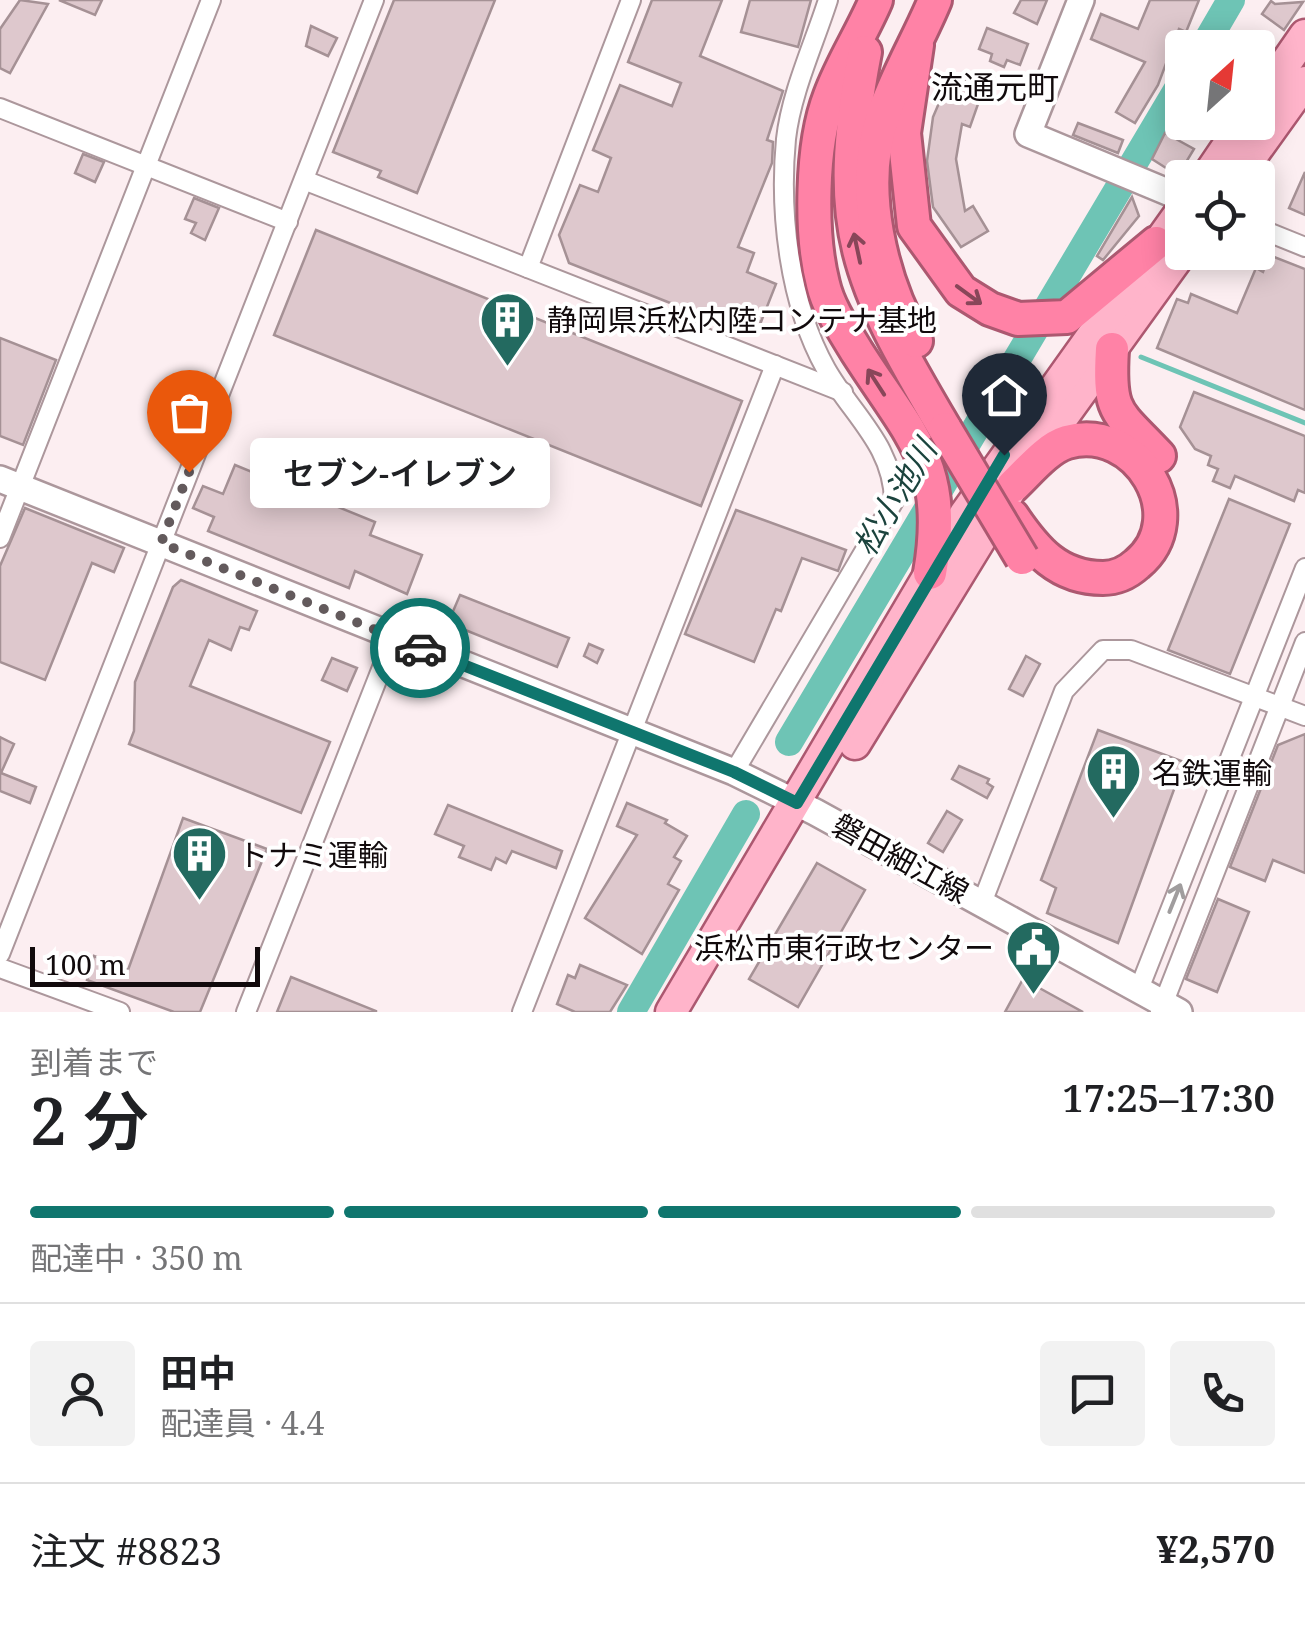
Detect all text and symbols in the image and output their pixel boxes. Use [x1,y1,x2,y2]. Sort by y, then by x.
north arrow [1165,30,1275,140]
map controls [1165,30,1275,270]
district label: 流通元町 [931,65,1059,108]
button: locate [1165,160,1275,270]
one-way arrow [846,233,865,265]
one-way arrow [955,284,982,305]
building icon: 静岡県浜松内陸コンテナ基地 [478,289,538,368]
place label: 静岡県浜松内陸コンテナ基地 [547,299,937,340]
pin [962,353,1047,456]
one-way arrow [866,368,887,396]
icon: home [977,368,1032,423]
pin [147,370,232,473]
icon: bag [162,385,217,440]
water label: 松小池川 [843,429,947,563]
callout: セブン-イレブン [249,437,549,507]
text: セブン-イレブン [283,451,517,494]
courier [370,598,470,698]
icon: car [393,621,448,676]
building icon: 名鉄運輸 [1083,742,1143,821]
place label: 名鉄運輸 [1152,752,1272,793]
street label: 磐田細江線 [825,804,977,912]
building icon: トナミ運輸 [169,824,229,903]
place label: トナミ運輸 [238,834,388,875]
one-way arrow [1167,883,1185,914]
public building icon: 浜松市東行政センター [1003,917,1063,996]
place label: 浜松市東行政センター [694,927,994,968]
scale bar [30,942,260,986]
text: 100 m [45,945,126,983]
text: 到着まで [30,1040,158,1083]
text: 17:25–17:30 [1062,1071,1275,1123]
text: 2 分 [30,1076,149,1164]
text: 配達中 · 350 m [30,1236,243,1279]
button: person [30,1341,135,1446]
button: chat [1040,1341,1145,1446]
button: phone [1170,1341,1275,1446]
text: 田中 [160,1346,236,1398]
text: 配達員 · 4.4 [160,1401,324,1444]
text: ¥2,570 [1156,1522,1275,1574]
text: 注文 #8823 [30,1524,222,1576]

